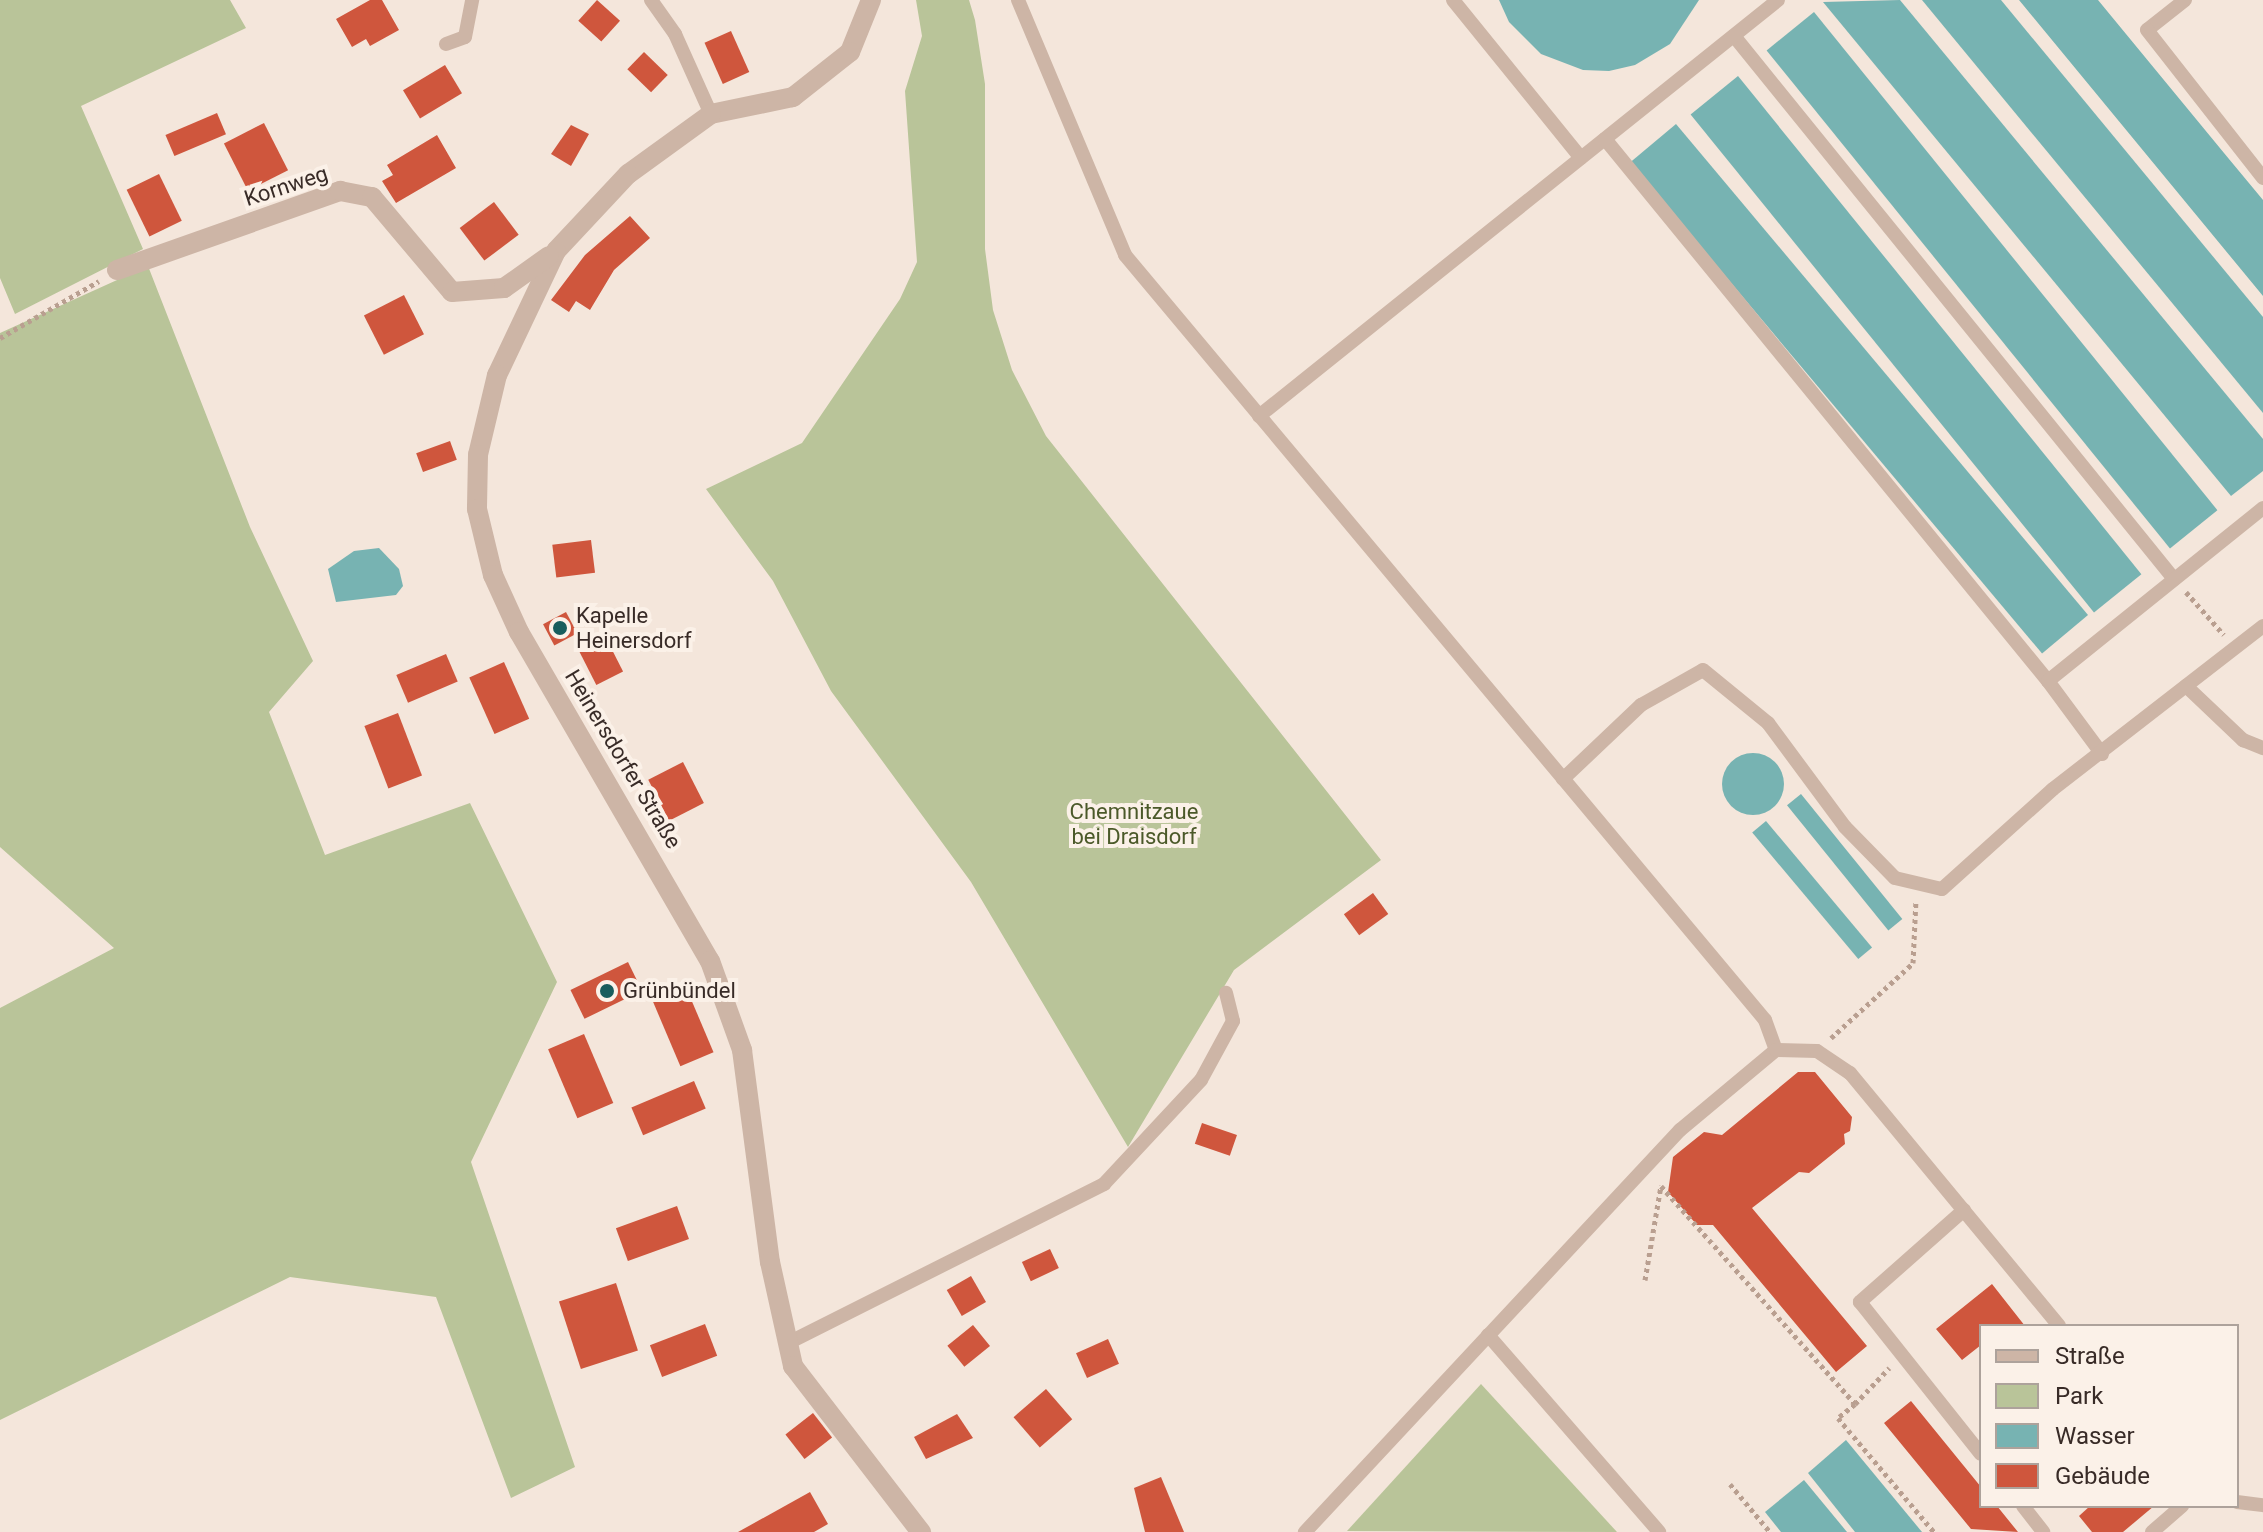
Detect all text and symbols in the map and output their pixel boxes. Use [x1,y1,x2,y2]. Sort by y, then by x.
street label: Kornweg [241,160,331,212]
place label: Kapelle Heinersdorf [576,602,692,654]
marker: Kapelle Heinersdorf [551,619,569,637]
street label: Heinersdorfer Straße [559,665,687,853]
park label: Chemnitzaue bei Draisdorf [1070,798,1198,850]
place label: Grünbündel [623,978,736,1004]
marker: Grünbündel [598,982,616,1000]
legend [1979,1324,2239,1508]
text: Straße [2055,1342,2125,1370]
text: Park [2055,1382,2103,1410]
text: Wasser [2055,1422,2135,1450]
text: Gebäude [2055,1462,2150,1490]

